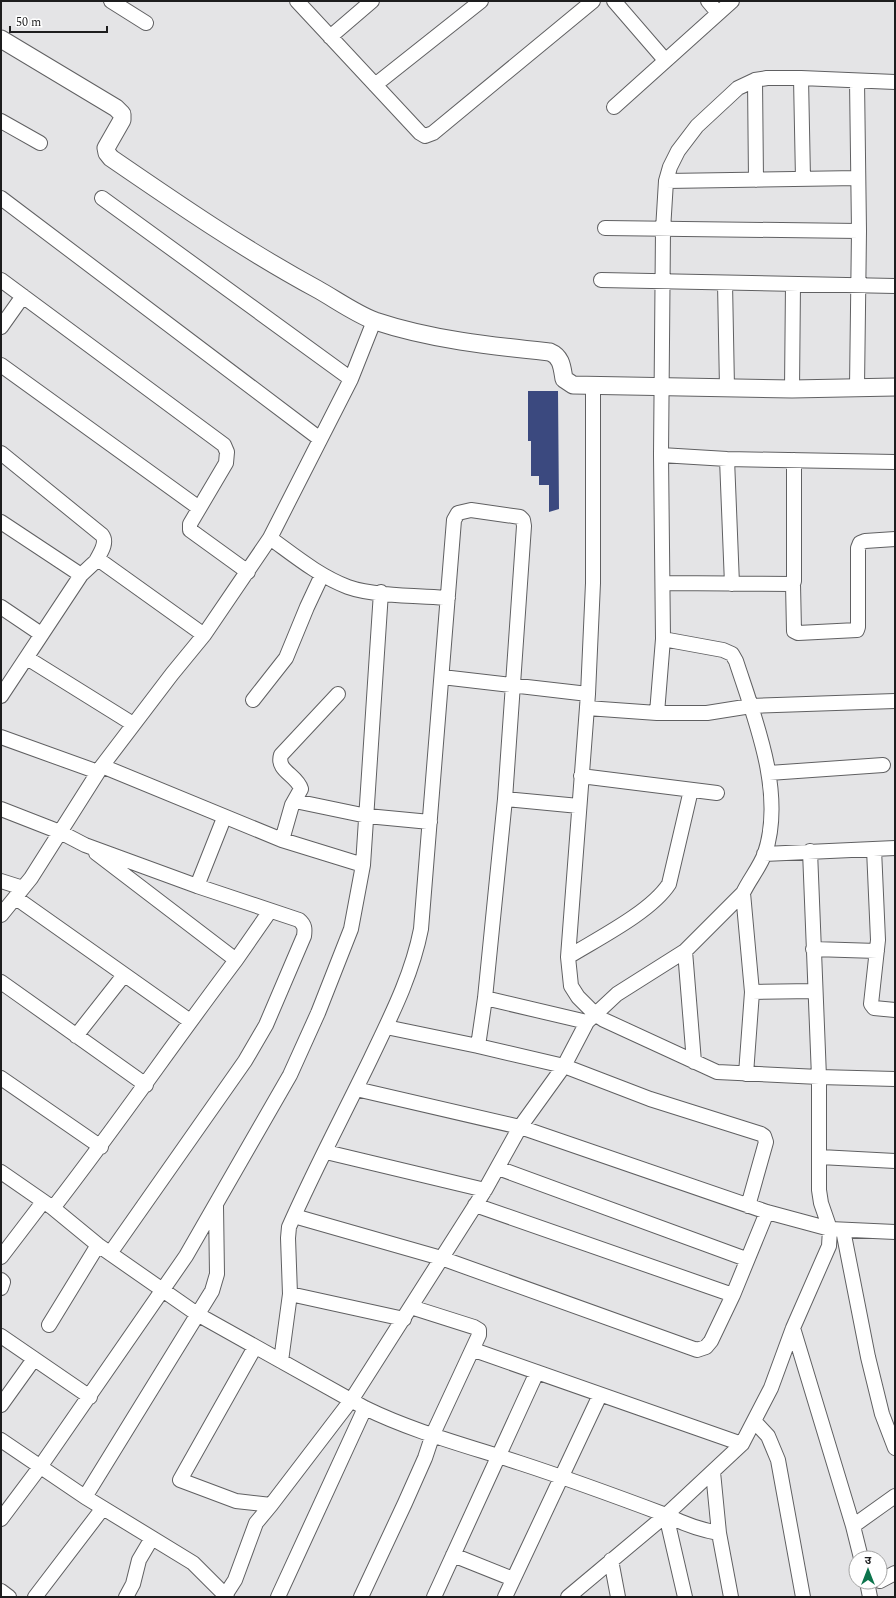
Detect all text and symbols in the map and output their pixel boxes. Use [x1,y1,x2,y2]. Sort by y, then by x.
scale bar [10,8,107,34]
text: 50 m [16,13,41,32]
north arrow [848,1550,888,1590]
text: उ [865,1552,872,1569]

